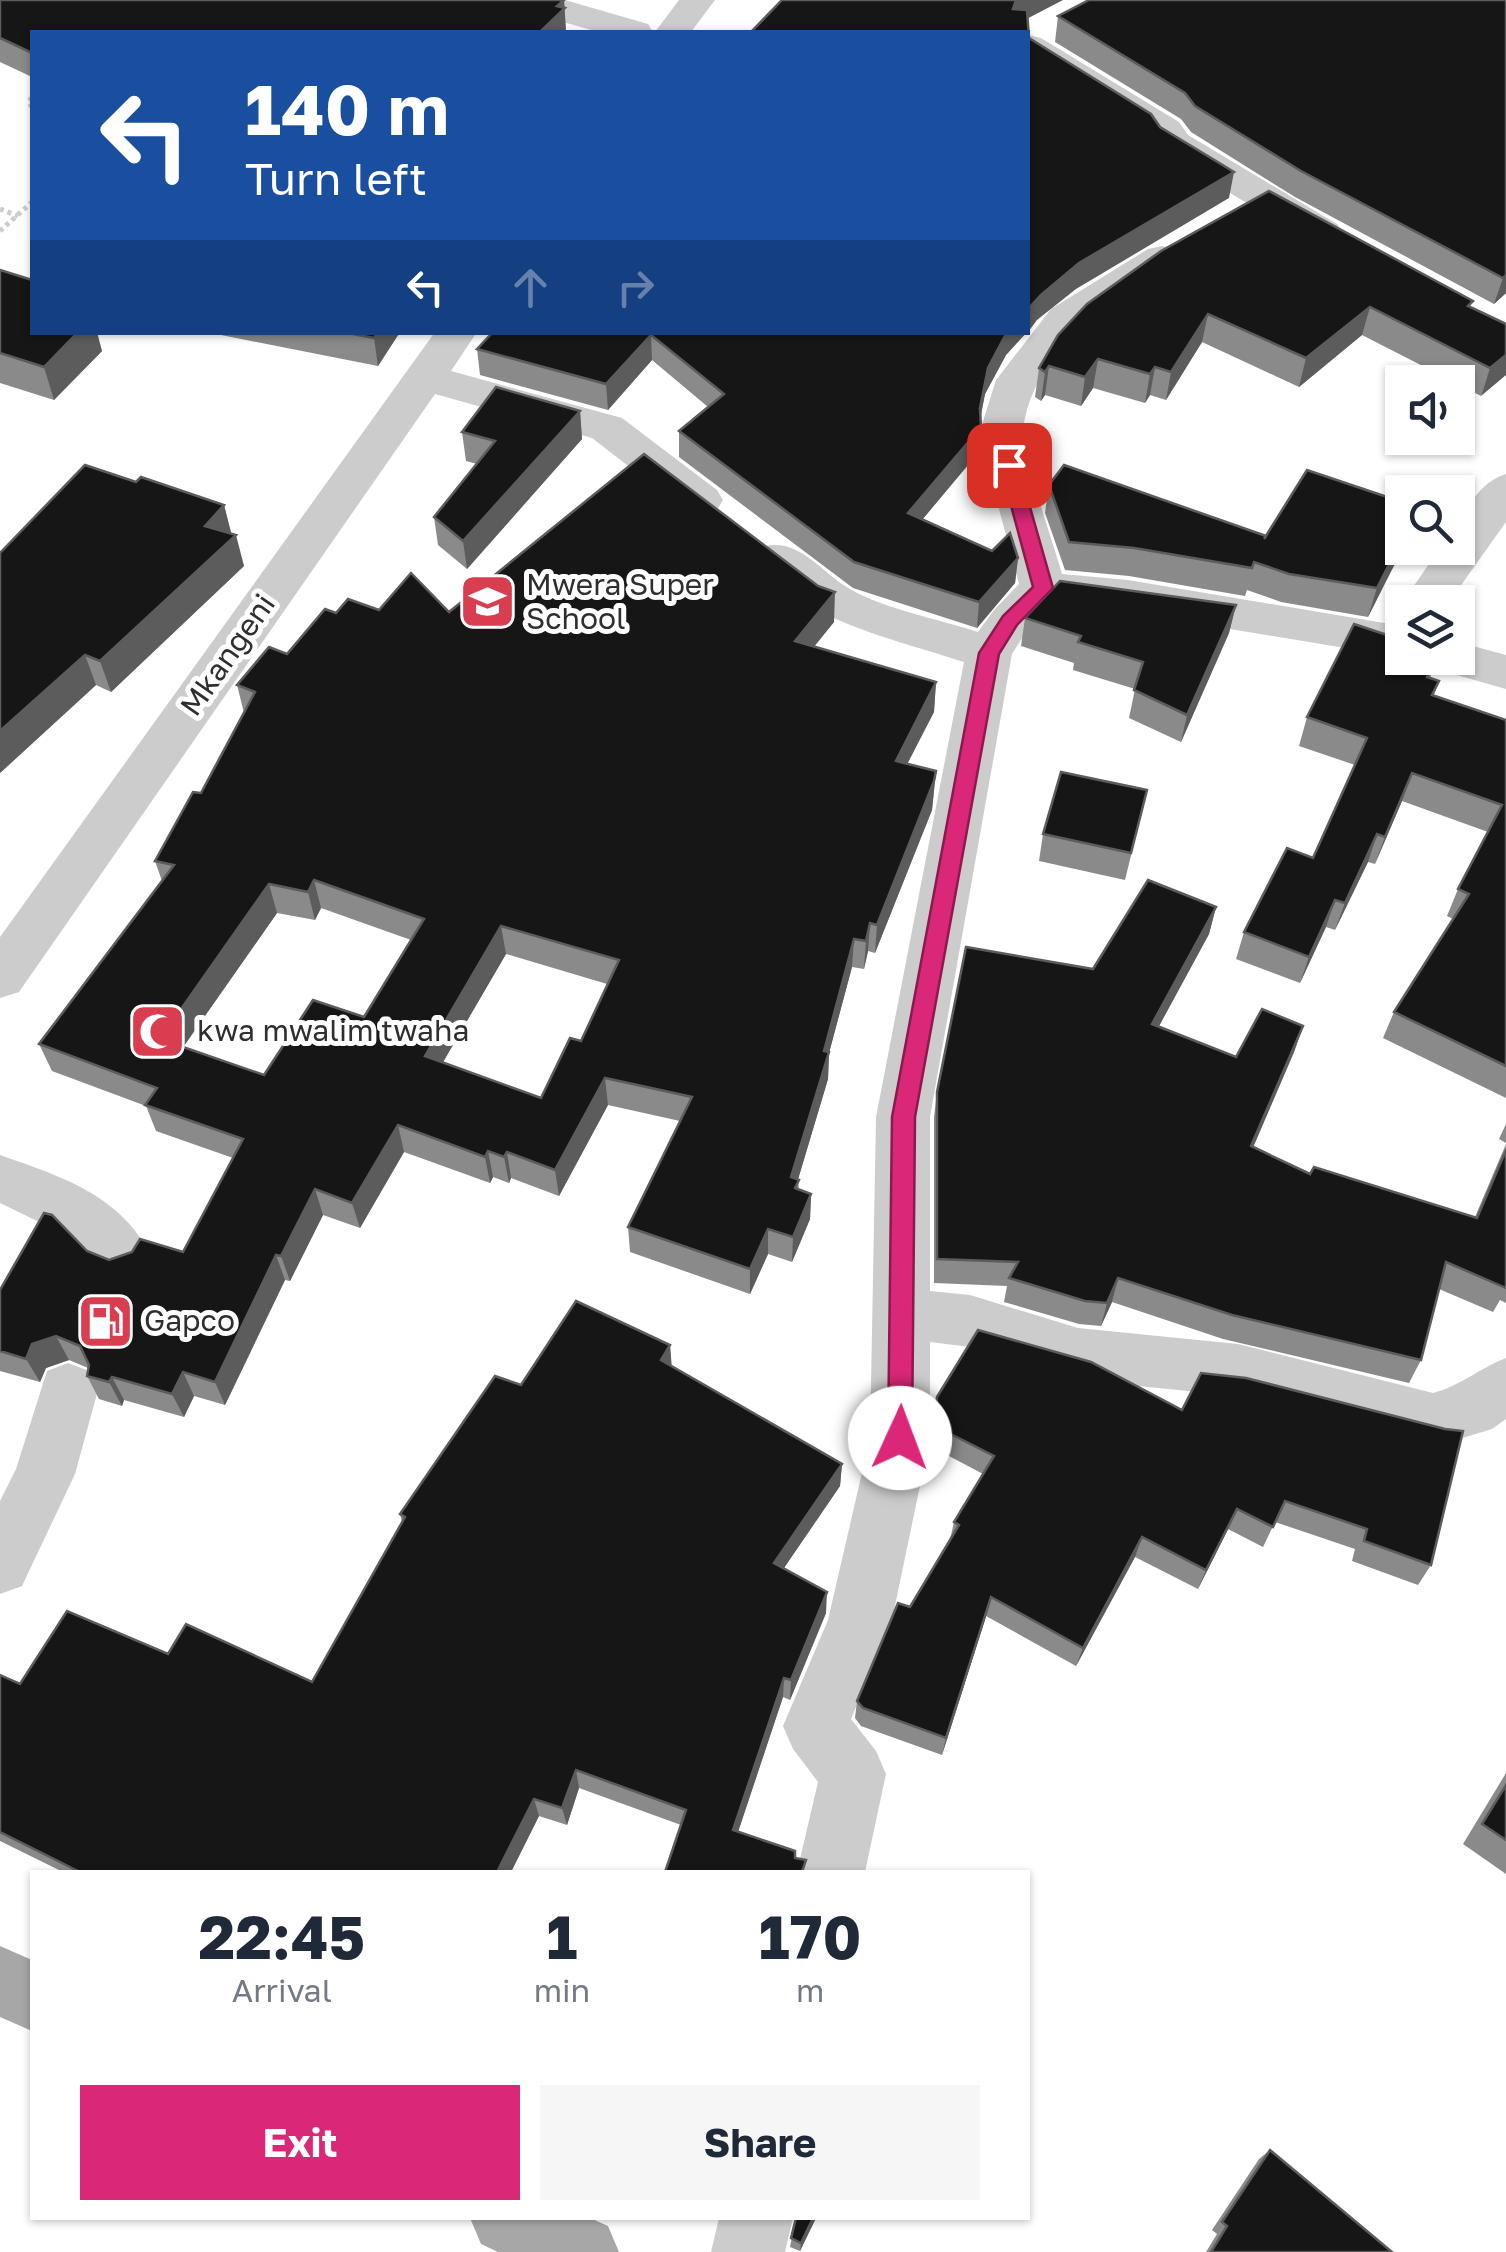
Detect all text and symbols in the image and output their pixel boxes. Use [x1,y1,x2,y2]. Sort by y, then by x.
text: 140 m [245,66,449,150]
icon: left [80,70,210,200]
text: Turn left [245,151,427,205]
icon: left [398,260,453,315]
icon: ahead [503,260,558,315]
icon: right [608,260,663,315]
map controls [1385,365,1475,675]
button: sound [1385,365,1475,455]
pin [967,423,1052,508]
icon: arrive [982,438,1037,493]
button: search [1385,475,1475,565]
place label: Mwera Super School [526,566,714,636]
school or university icon: Mwera Super School [457,572,517,632]
button: layers [1385,585,1475,675]
street label: Mkangeni [172,587,282,722]
mosque icon: kwa mwalim twaha [128,1001,188,1061]
place label: kwa mwalim twaha [197,1012,469,1048]
fuel station icon: Gapco [75,1291,135,1351]
place label: Gapco [144,1302,235,1338]
position arrow [848,1386,952,1490]
text: 22:45 [199,1900,365,1972]
text: 1 [546,1900,577,1972]
text: 170 [759,1900,861,1972]
text: Arrival [232,1971,332,2009]
text: min [534,1971,590,2009]
text: m [796,1971,824,2009]
button: Exit [80,2085,520,2200]
button: Share [540,2085,980,2200]

